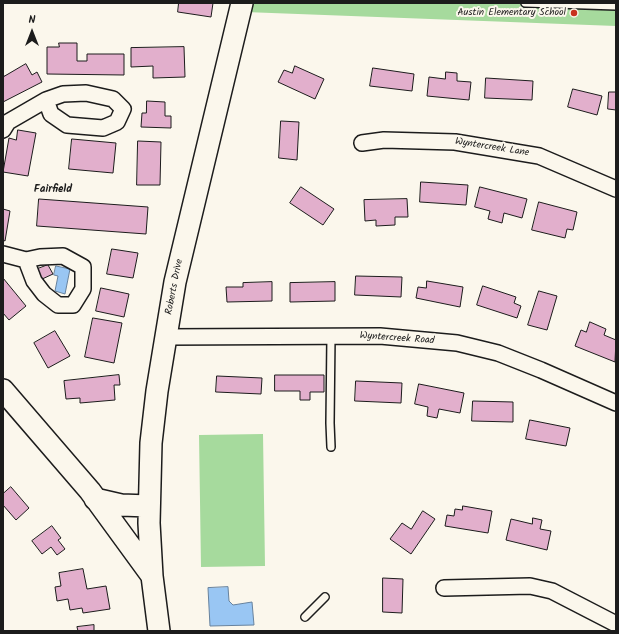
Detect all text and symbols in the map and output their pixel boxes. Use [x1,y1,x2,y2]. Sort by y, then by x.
place label: Austin Elementary School [457,7,566,19]
marker: Austin Elementary School [569,8,579,18]
text: N [29,11,35,29]
north arrow [12,12,52,52]
street label: Wyntercreek Lane [454,136,530,160]
district label: Fairfield [34,183,72,197]
street label: Roberts Drive [164,258,186,316]
street label: Wyntercreek Road [359,330,435,348]

